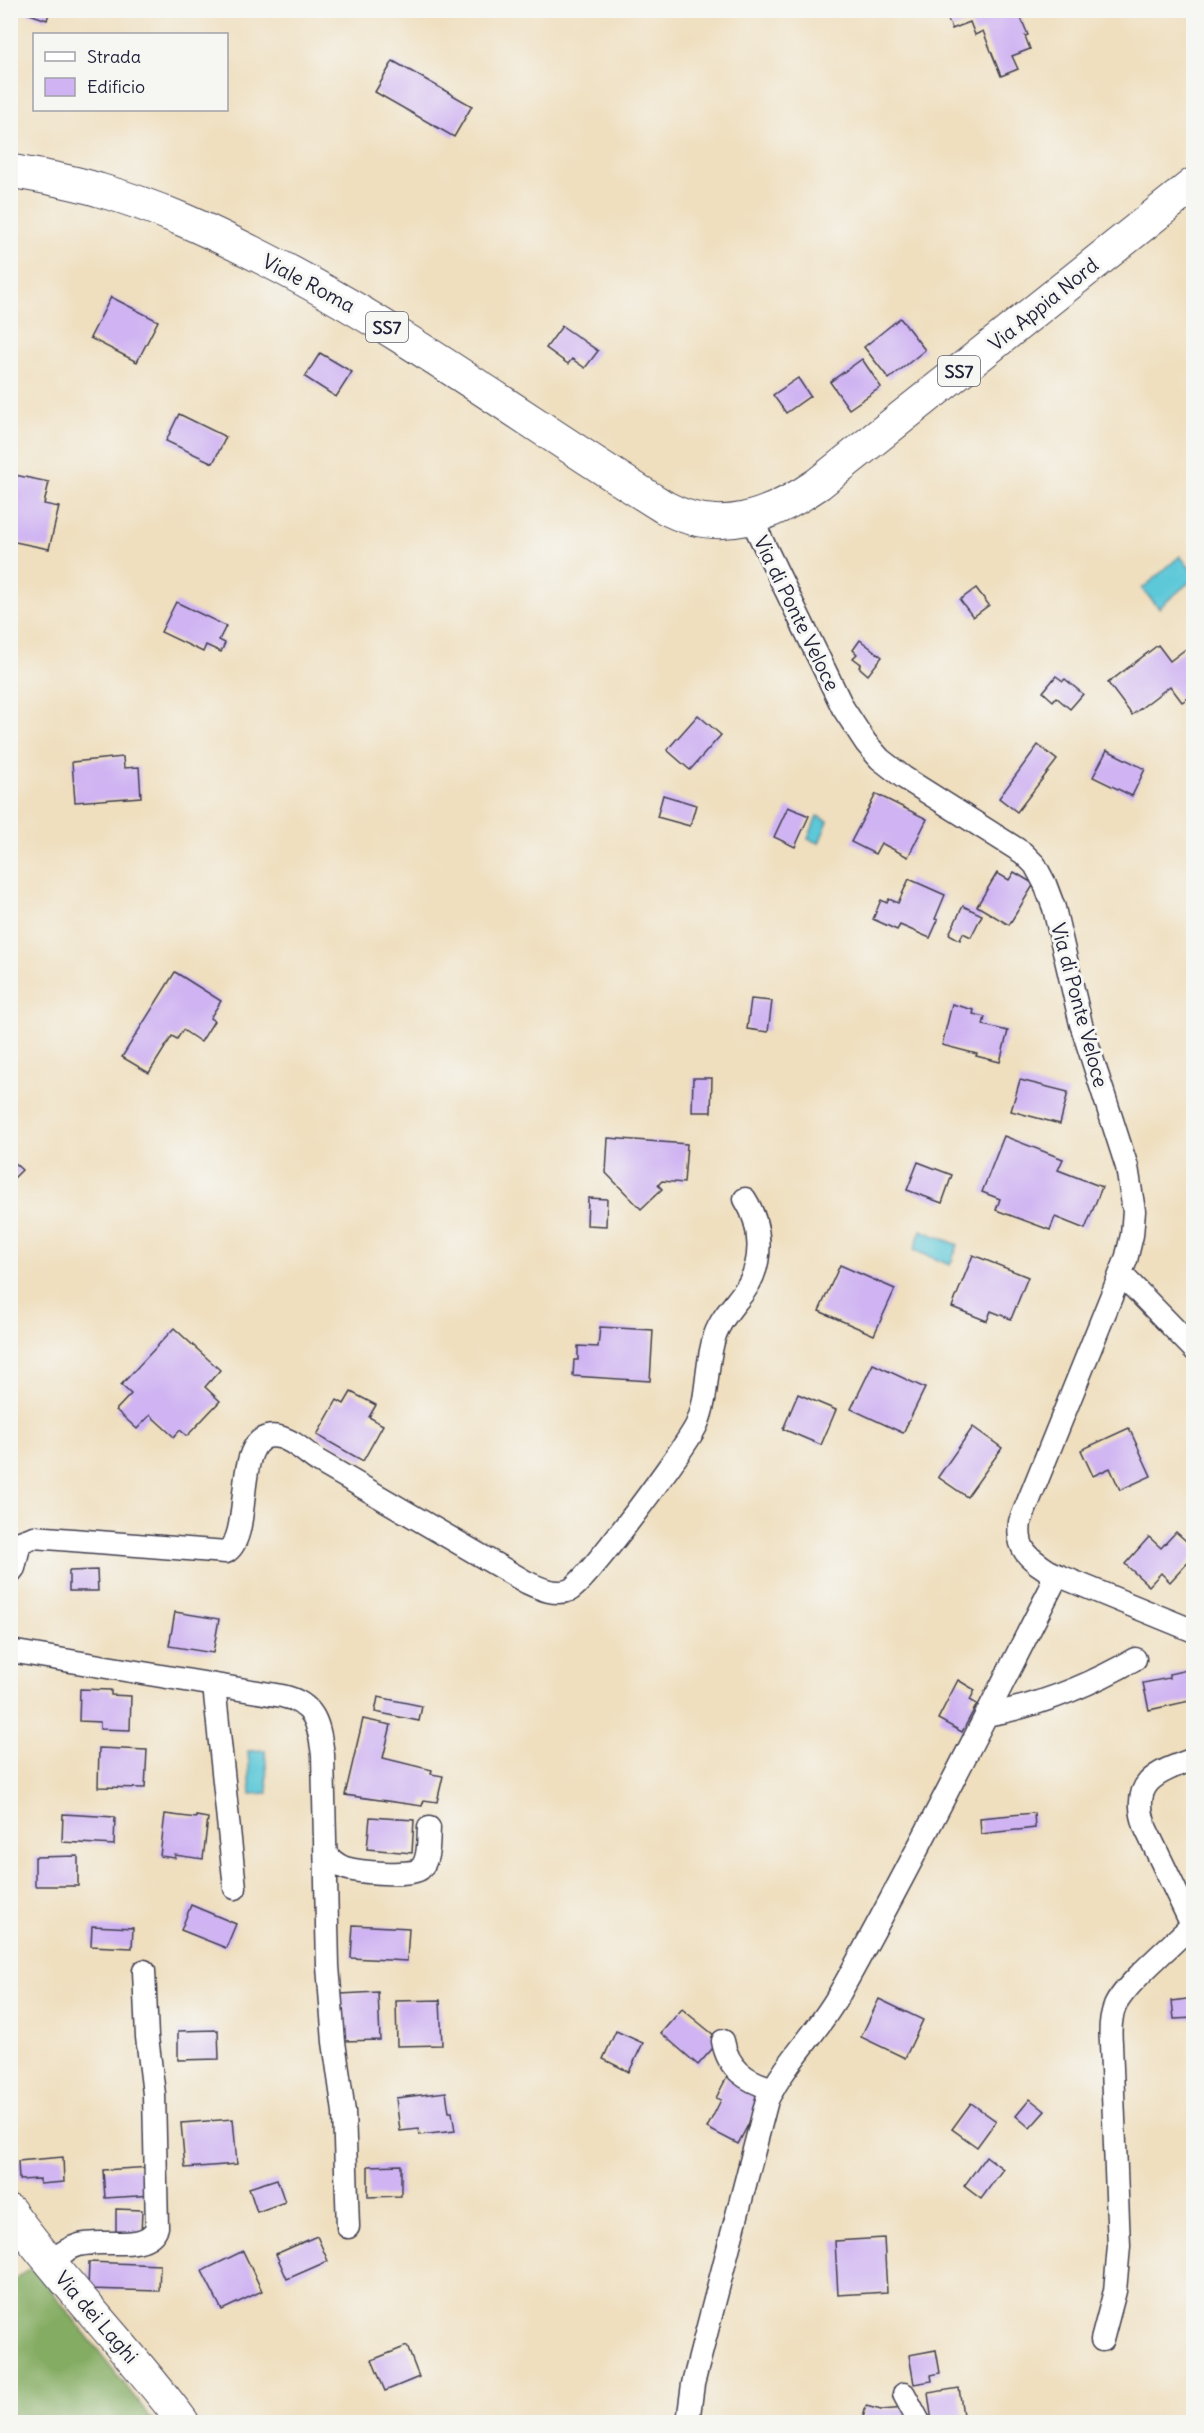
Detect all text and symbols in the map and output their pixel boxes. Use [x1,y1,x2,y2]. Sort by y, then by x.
legend [33,33,228,111]
text: Strada [87,45,141,68]
text: Edificio [87,75,145,98]
street label: Viale Roma [258,248,360,318]
street label: Via Appia Nord [983,252,1103,356]
road number: SS7 [366,312,408,342]
road number: SS7 [938,356,980,386]
street label: Via di Ponte Veloce [749,531,845,695]
street label: Via di Ponte Veloce [1046,920,1114,1090]
street label: Via dei Laghi [50,2266,144,2368]

